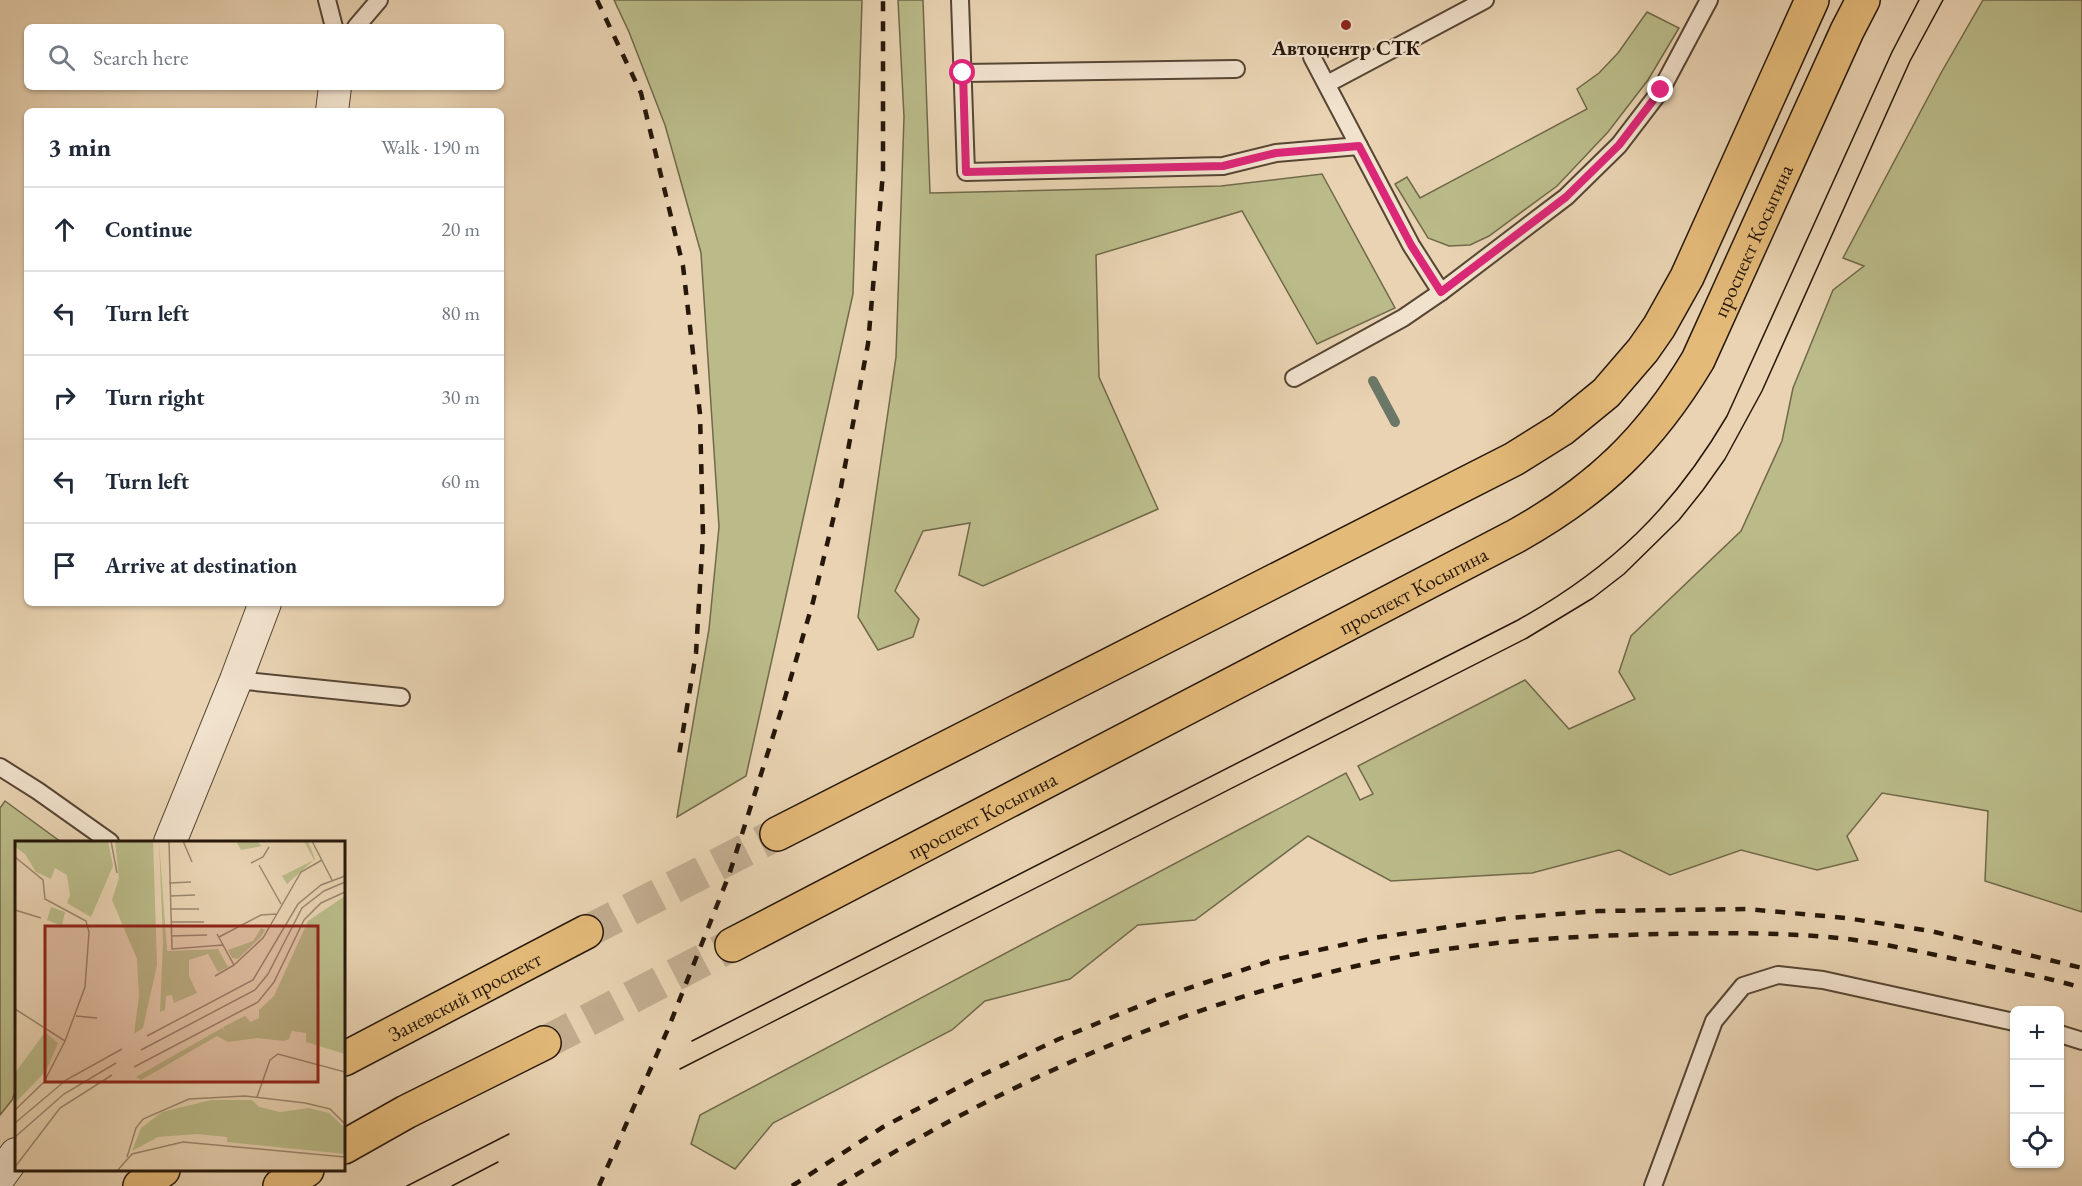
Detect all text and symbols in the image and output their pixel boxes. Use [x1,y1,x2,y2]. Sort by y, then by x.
marker: Автоцентр СТК [1339,18,1353,32]
search box [24,24,504,90]
place label: Автоцентр СТК [1271,34,1422,61]
icon: search [45,41,78,74]
text: Search here [93,43,188,72]
route start [949,59,975,85]
route end [1647,76,1673,102]
text: 3 min [48,130,111,164]
text: Walk · 190 m [381,134,480,160]
street label: проспект Косыгина [1706,159,1799,321]
icon: ahead [48,213,81,246]
text: Continue [105,215,192,244]
text: 20 m [441,216,480,242]
icon: left [48,297,81,330]
text: Turn left [105,299,189,328]
text: 80 m [441,300,480,326]
icon: right [48,381,81,414]
text: Turn right [105,383,204,412]
text: 30 m [441,384,480,410]
icon: left [48,465,81,498]
text: Turn left [105,467,189,496]
text: 60 m [441,468,480,494]
street label: проспект Косыгина [1334,539,1493,640]
icon: arrive [48,549,81,582]
text: Arrive at destination [105,551,297,580]
street label: проспект Косыгина [903,764,1062,865]
inset map [15,841,345,1171]
street label: Заневский проспект [383,944,546,1047]
map controls [2010,1006,2064,1168]
button: + [2010,1006,2064,1060]
button: − [2010,1060,2064,1114]
button: locate [2010,1114,2064,1168]

